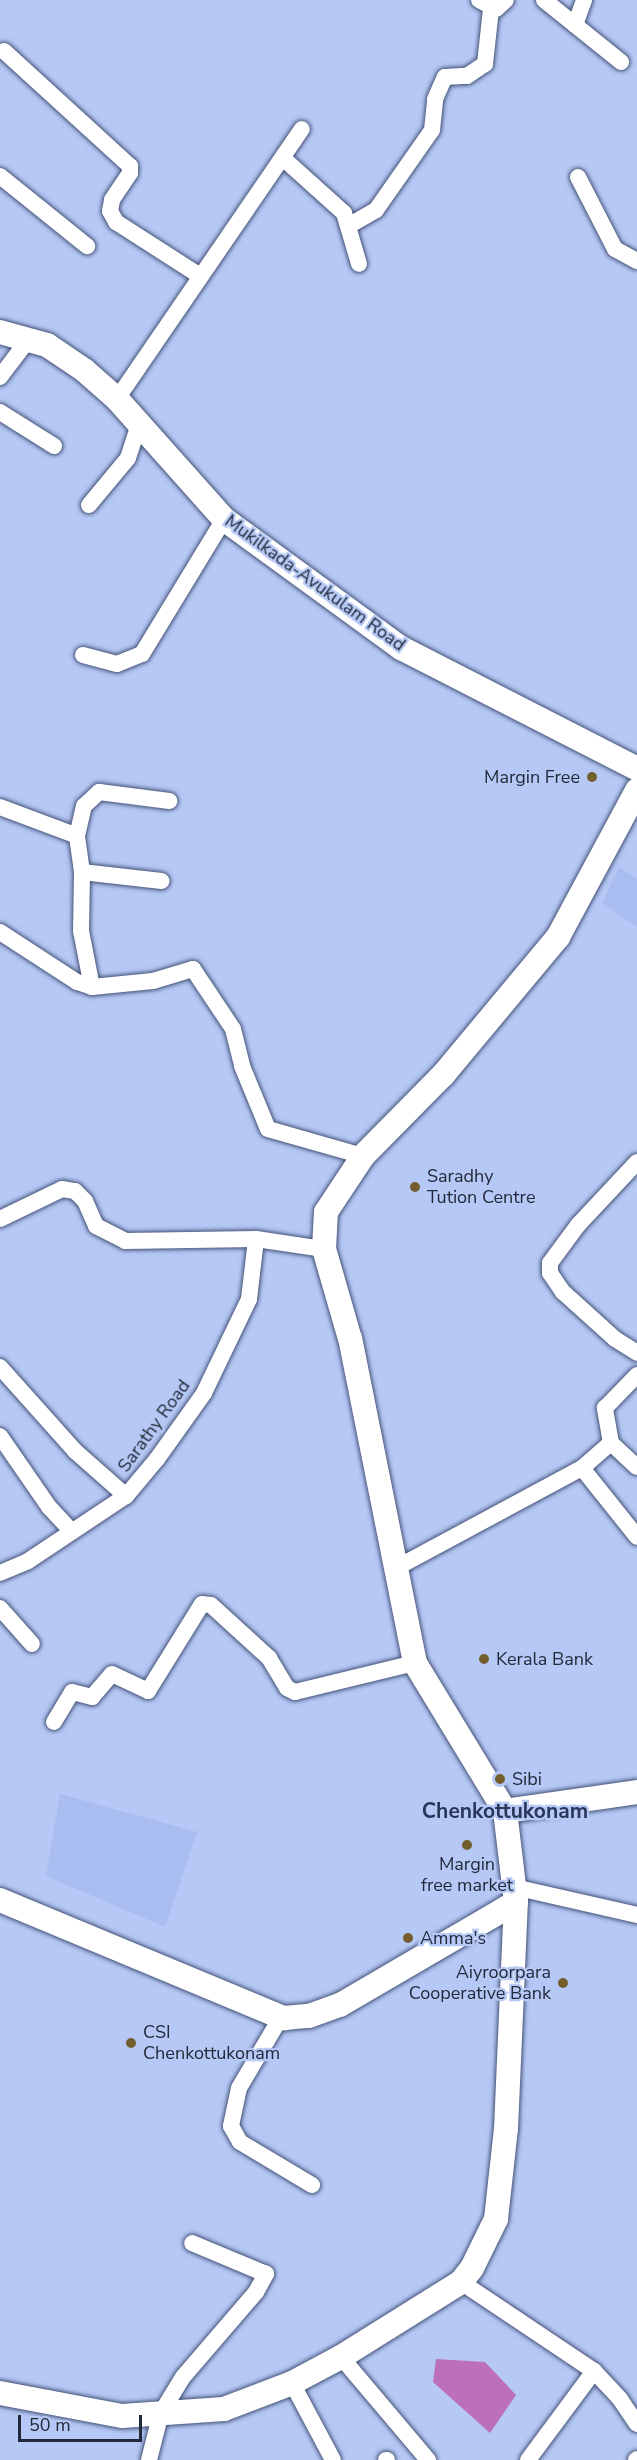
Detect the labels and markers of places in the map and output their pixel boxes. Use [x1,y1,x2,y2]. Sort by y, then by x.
place label: Margin Free [484,766,580,788]
marker: Margin Free [585,770,599,784]
place label: Saradhy Tution Centre [427,1166,535,1208]
marker: Saradhy Tution Centre [408,1180,422,1194]
place label: Kerala Bank [496,1648,593,1670]
marker: Kerala Bank [477,1652,491,1666]
place label: Sibi [512,1768,542,1790]
marker: Sibi [493,1772,507,1786]
marker: Margin free market [460,1838,474,1852]
place label: Margin free market [421,1854,513,1896]
place label: Amma's [420,1927,486,1949]
marker: Amma's [401,1931,415,1945]
place label: Aiyroorpara Cooperative Bank [409,1962,551,2004]
marker: Aiyroorpara Cooperative Bank [556,1976,570,1990]
place label: CSI Chenkottukonam [143,2022,280,2064]
marker: CSI Chenkottukonam [124,2036,138,2050]

